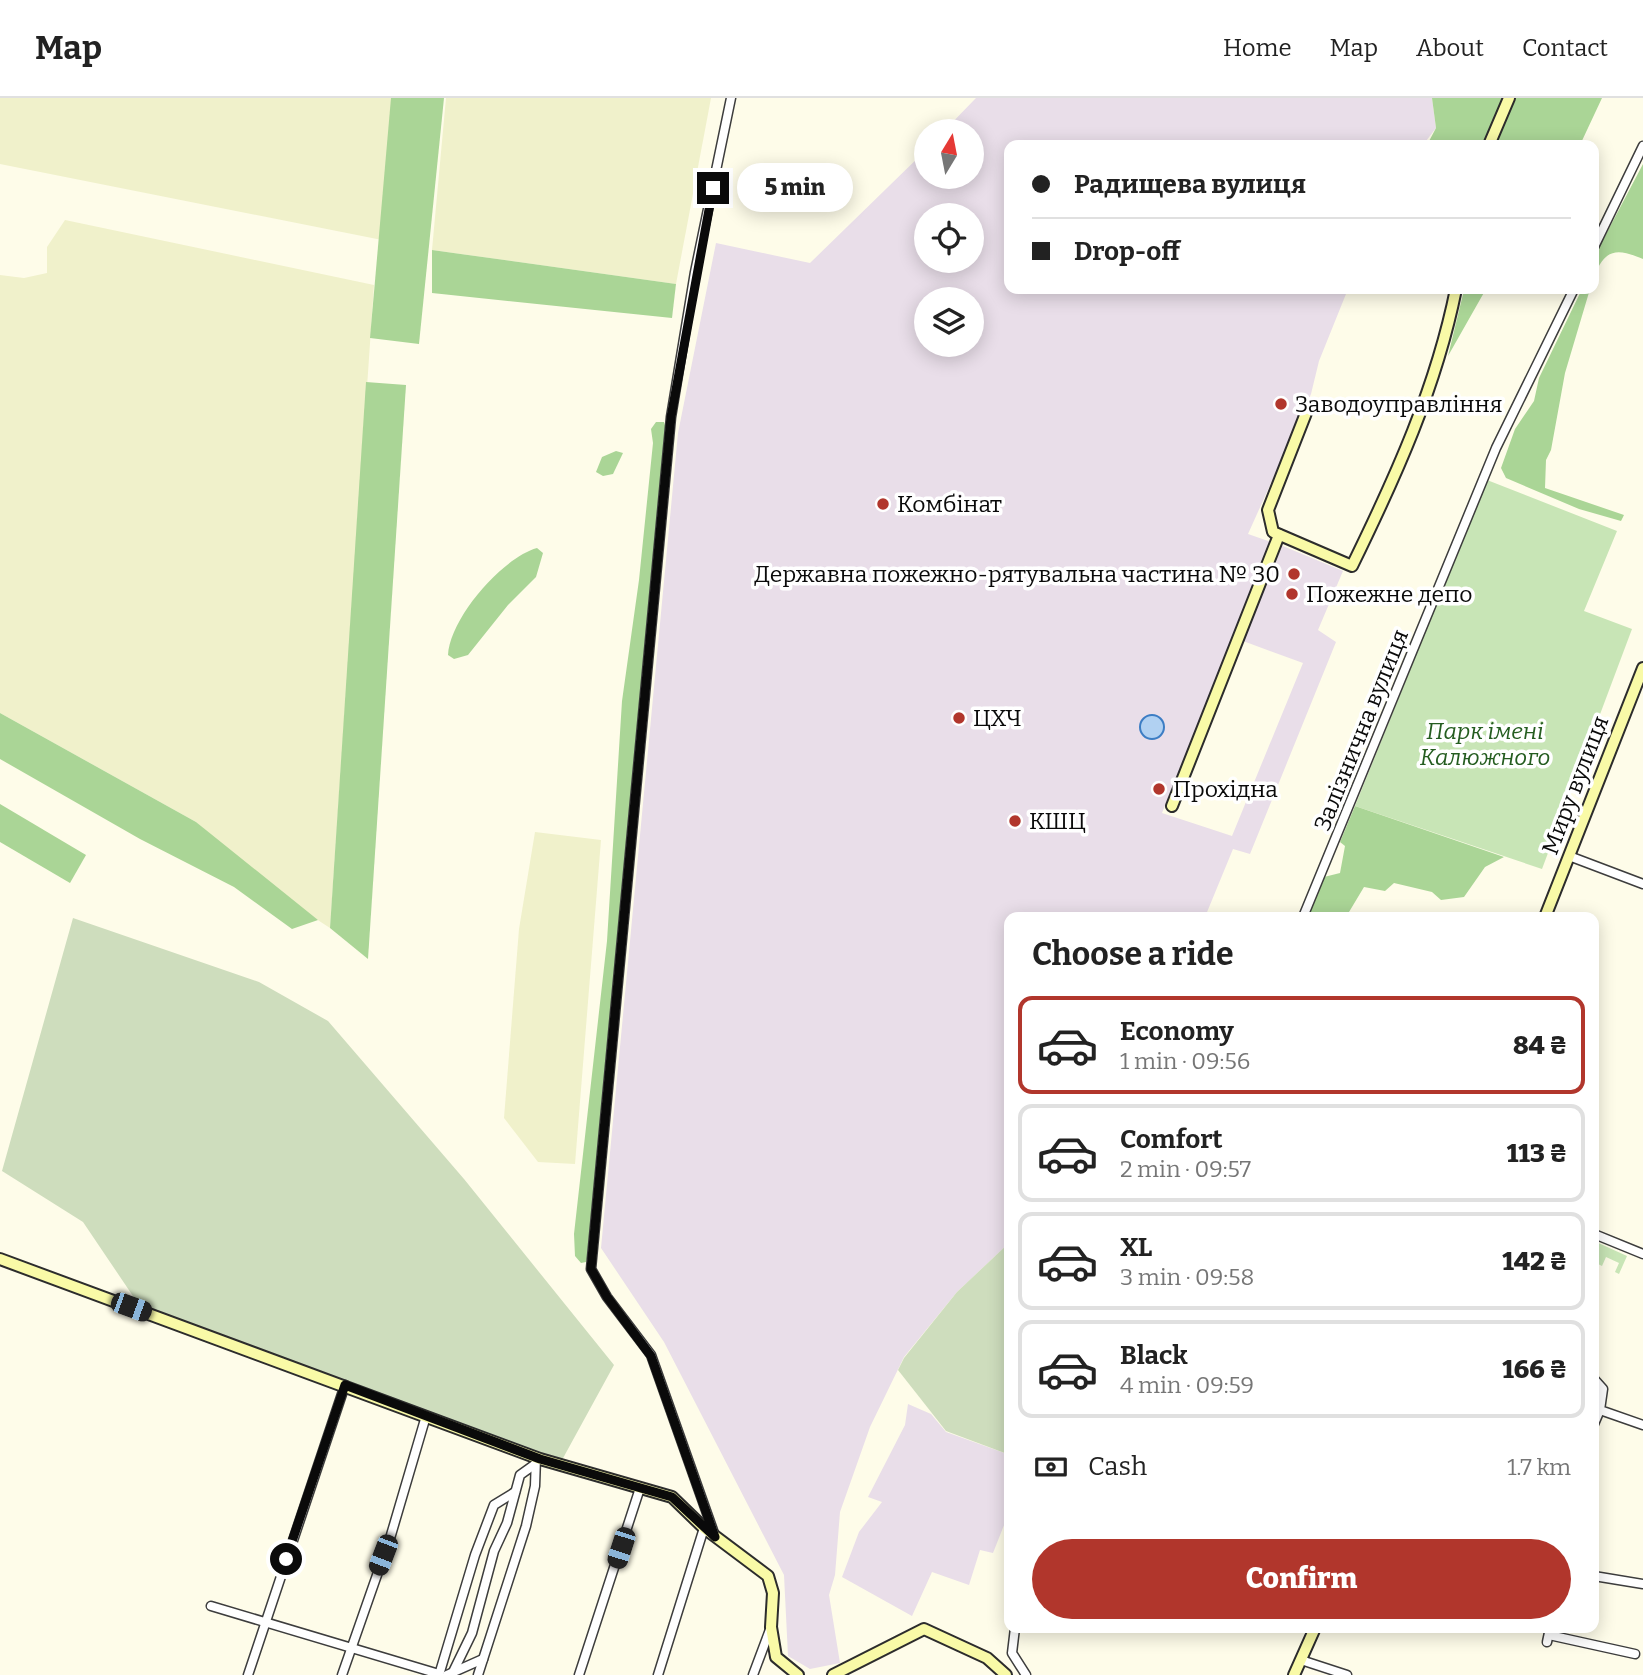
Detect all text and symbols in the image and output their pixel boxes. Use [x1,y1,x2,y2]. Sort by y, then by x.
text: Map [35,28,102,68]
text: Home [1223,34,1292,62]
text: Map [1330,34,1378,62]
text: About [1416,34,1484,62]
text: Contact [1522,34,1608,62]
north arrow [914,119,984,189]
map controls [914,119,984,357]
callout: 5 min [738,164,853,212]
text: Радищева вулиця [1074,169,1306,200]
route end [697,172,729,204]
text: 5 min [764,173,826,201]
button: locate [914,203,984,273]
text: Drop-off [1074,236,1180,267]
button: layers [914,287,984,357]
place label: Заводоуправління [1295,390,1502,418]
marker: Заводоуправління [1273,396,1289,412]
place label: Комбінат [897,490,1002,518]
marker: Комбінат [875,496,891,512]
place label: Державна пожежно-рятувальна частина № 30 [754,560,1280,588]
marker: Державна пожежно-рятувальна частина № 30 [1286,566,1302,582]
place label: Пожежне депо [1306,580,1473,608]
marker: Пожежне депо [1284,586,1300,602]
street label: Залізнична вулиця [1308,625,1414,835]
place label: ЦХЧ [973,704,1022,732]
marker: ЦХЧ [951,710,967,726]
street label: Миру вулиця [1536,712,1614,858]
park label: Парк імені Калюжного [1420,717,1550,771]
place label: Прохідна [1173,775,1278,803]
marker: Прохідна [1151,781,1167,797]
place label: КШЦ [1029,807,1086,835]
marker: КШЦ [1007,813,1023,829]
text: Choose a ride [1032,935,1233,973]
icon: car [1036,1014,1099,1077]
text: Economy [1120,1016,1234,1047]
text: 84 ₴ [1513,1030,1567,1061]
text: 1 min · 09:56 [1120,1047,1250,1075]
icon: car [1036,1122,1099,1185]
text: Comfort [1120,1124,1223,1155]
text: 113 ₴ [1507,1138,1567,1169]
text: 2 min · 09:57 [1120,1155,1251,1183]
icon: car [1036,1230,1099,1293]
text: XL [1120,1232,1152,1263]
text: 142 ₴ [1502,1246,1567,1277]
text: 3 min · 09:58 [1120,1263,1254,1291]
car [108,1290,155,1324]
icon: car [1036,1338,1099,1401]
text: Black [1120,1340,1188,1371]
text: 166 ₴ [1502,1354,1567,1385]
text: 4 min · 09:59 [1120,1371,1254,1399]
icon: cash [1032,1448,1070,1486]
text: Cash [1088,1451,1147,1482]
text: 1.7 km [1507,1453,1571,1481]
car [605,1525,638,1571]
car [366,1532,401,1578]
button: Confirm [1032,1539,1571,1619]
route start [270,1543,302,1575]

